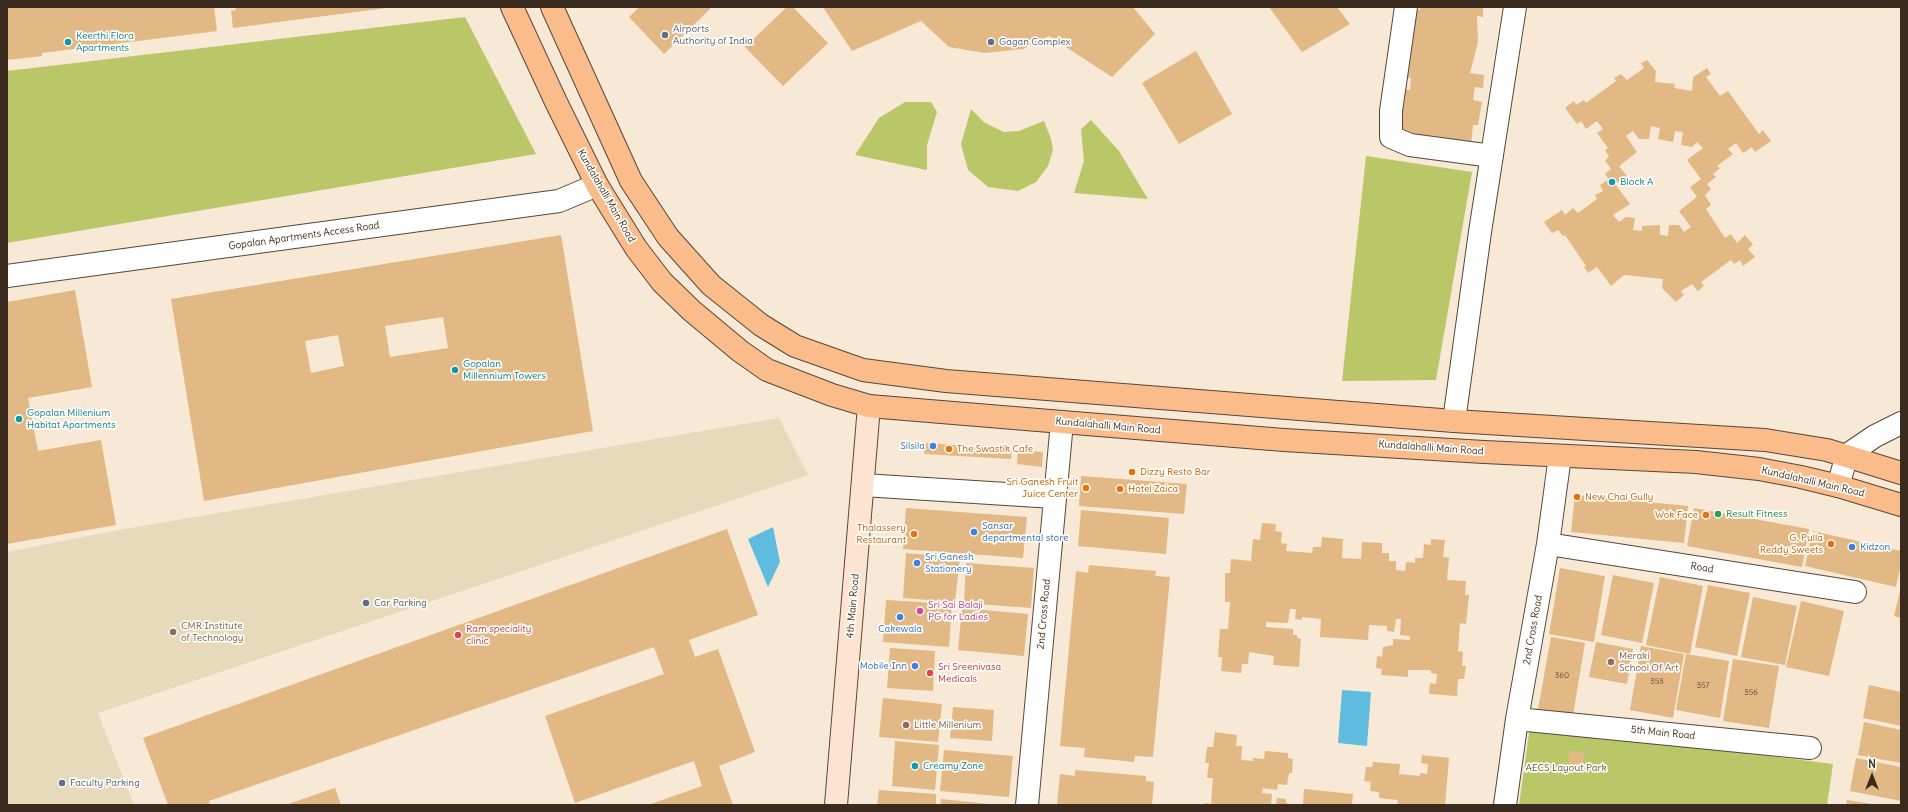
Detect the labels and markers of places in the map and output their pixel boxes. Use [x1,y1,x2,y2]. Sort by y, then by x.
place label: Airports Authority of India [673,23,753,46]
place label: Keerthi Flora Apartments [76,30,134,54]
marker: Airports Authority of India [660,30,670,40]
place label: Gagan Complex [999,36,1070,48]
marker: Keerthi Flora Apartments [63,37,73,47]
marker: Gagan Complex [986,37,996,47]
place label: Block A [1620,176,1653,188]
marker: Block A [1607,177,1617,187]
place label: Gopalan Millennium Towers [463,358,546,382]
marker: Gopalan Millennium Towers [450,365,460,375]
place label: Gopalan Millenium Habitat Apartments [27,407,116,430]
marker: Gopalan Millenium Habitat Apartments [14,414,24,424]
place label: Silsila [900,440,925,452]
marker: Silsila [928,441,938,451]
place label: The Swastik Cafe [957,443,1033,455]
marker: The Swastik Cafe [944,444,954,454]
place label: Dizzy Resto Bar [1140,466,1211,478]
marker: Dizzy Resto Bar [1127,467,1137,477]
place label: Sri Ganesh Fruit Juice Center [1006,476,1078,500]
marker: Sri Ganesh Fruit Juice Center [1081,483,1091,493]
place label: Hotel Zaica [1128,483,1178,495]
marker: Hotel Zaica [1115,484,1125,494]
place label: New Chai Gully [1585,491,1653,503]
marker: New Chai Gully [1572,492,1582,502]
place label: Result Fitness [1726,508,1787,520]
place label: Wok Face [1655,509,1698,521]
marker: Result Fitness [1713,509,1723,519]
marker: Wok Face [1701,510,1711,520]
place label: Sansar departmental store [982,520,1068,544]
place label: Thalassery Restaurant [856,522,906,546]
marker: Sansar departmental store [969,527,979,537]
marker: Thalassery Restaurant [909,529,919,539]
place label: G. Pulla Reddy Sweets [1760,532,1823,556]
marker: G. Pulla Reddy Sweets [1826,539,1836,549]
place label: Kidzon [1860,541,1890,553]
marker: Kidzon [1847,542,1857,552]
place label: Sri Ganesh Stationery [925,551,974,574]
marker: Sri Ganesh Stationery [912,558,922,568]
place label: Car Parking [374,597,427,609]
marker: Car Parking [361,598,371,608]
place label: Sri Sai Balaji PG for Ladies [928,599,988,622]
marker: Sri Sai Balaji PG for Ladies [915,606,925,616]
marker: Cakewala [895,612,905,622]
place label: CMR Institute of Technology [181,620,244,644]
place label: Ram speciality clinic [466,623,531,646]
place label: Cakewala [878,623,922,635]
marker: CMR Institute of Technology [168,627,178,637]
marker: Ram speciality clinic [453,630,463,640]
place label: Meraki School Of Art [1619,650,1679,674]
marker: Meraki School Of Art [1606,657,1616,667]
place label: Mobile Inn [860,660,907,672]
marker: Mobile Inn [910,661,920,671]
place label: Sri Sreenivasa Medicals [938,661,1001,684]
marker: Sri Sreenivasa Medicals [925,668,935,678]
place label: Little Millenium [914,719,981,731]
marker: Little Millenium [901,720,911,730]
place label: Creamy Zone [923,760,983,772]
marker: Creamy Zone [910,761,920,771]
place label: Faculty Parking [70,777,140,789]
marker: Faculty Parking [57,778,67,788]

